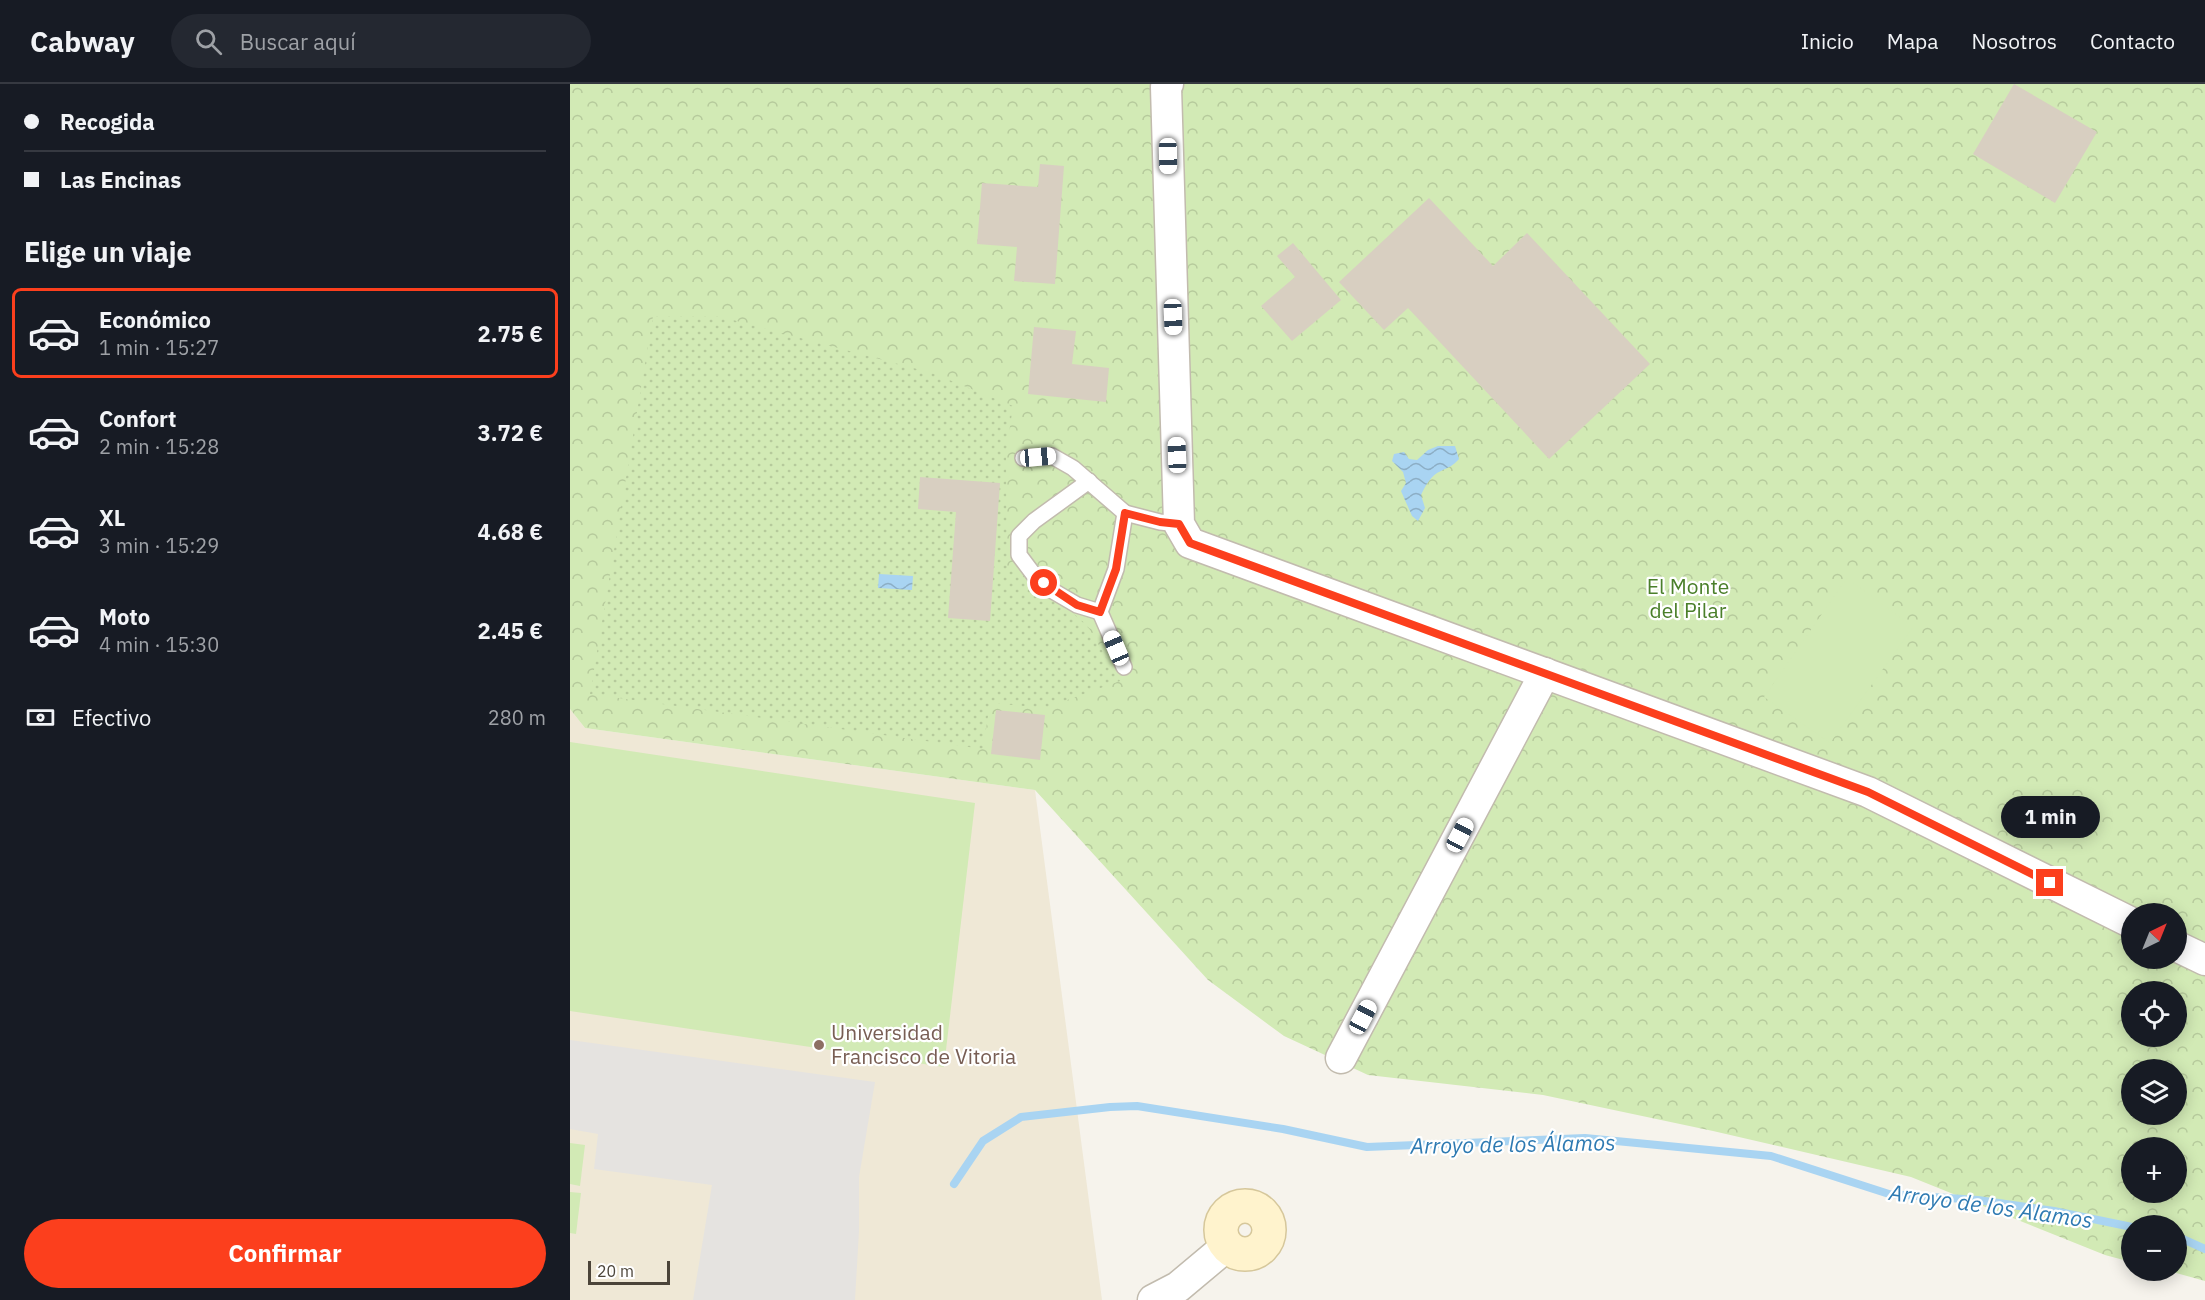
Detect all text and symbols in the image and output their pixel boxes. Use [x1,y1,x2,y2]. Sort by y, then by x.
search box [171,14,591,68]
text: Cabway [30,23,135,60]
icon: search [192,25,225,58]
text: Buscar aquí [240,27,356,56]
text: Inicio [1801,27,1854,55]
text: Mapa [1887,27,1939,55]
text: Nosotros [1972,27,2057,55]
text: Contacto [2090,27,2175,55]
text: Recogida [60,107,155,136]
car [1159,138,1177,174]
text: Las Encinas [60,165,181,194]
text: Elige un viaje [24,234,192,269]
car [1163,299,1183,335]
text: Económico [99,305,211,334]
icon: car [27,306,81,360]
text: 2.75 € [478,319,543,348]
text: 1 min · 15:27 [99,334,219,361]
text: Confort [99,404,177,433]
icon: car [27,405,81,459]
text: 3.72 € [478,418,543,447]
text: 2 min · 15:28 [99,433,219,460]
car [1167,437,1187,473]
car [1019,446,1057,468]
text: XL [99,503,125,532]
icon: car [27,504,81,558]
text: 4.68 € [478,517,543,546]
text: 3 min · 15:29 [99,532,219,559]
route start [1030,569,1057,596]
park label: El Monte del Pilar [1647,572,1729,624]
text: Moto [99,602,150,631]
icon: car [27,603,81,657]
text: 2.45 € [478,616,543,645]
car [1101,628,1131,668]
text: 4 min · 15:30 [99,631,219,658]
icon: cash [24,701,57,734]
text: Efectivo [72,703,151,732]
text: 280 m [488,704,546,731]
callout: 1 min [2000,796,2100,838]
text: 1 min [2024,803,2077,830]
car [1444,815,1476,855]
route end [2036,869,2063,896]
north arrow [2121,903,2187,969]
map controls [2121,903,2187,1281]
button: locate [2121,981,2187,1047]
car [1347,997,1379,1037]
place label: Universidad Francisco de Vitoria [831,1018,1016,1070]
marker: Universidad Francisco de Vitoria [812,1038,826,1052]
button: layers [2121,1059,2187,1125]
water label: Arroyo de los Álamos [1409,1127,1616,1160]
button: + [2121,1137,2187,1203]
water label: Arroyo de los Álamos [1886,1177,2095,1234]
button: − [2121,1215,2187,1281]
button: Confirmar [24,1219,546,1288]
scale bar [588,1258,670,1286]
text: 20 m [597,1261,634,1281]

